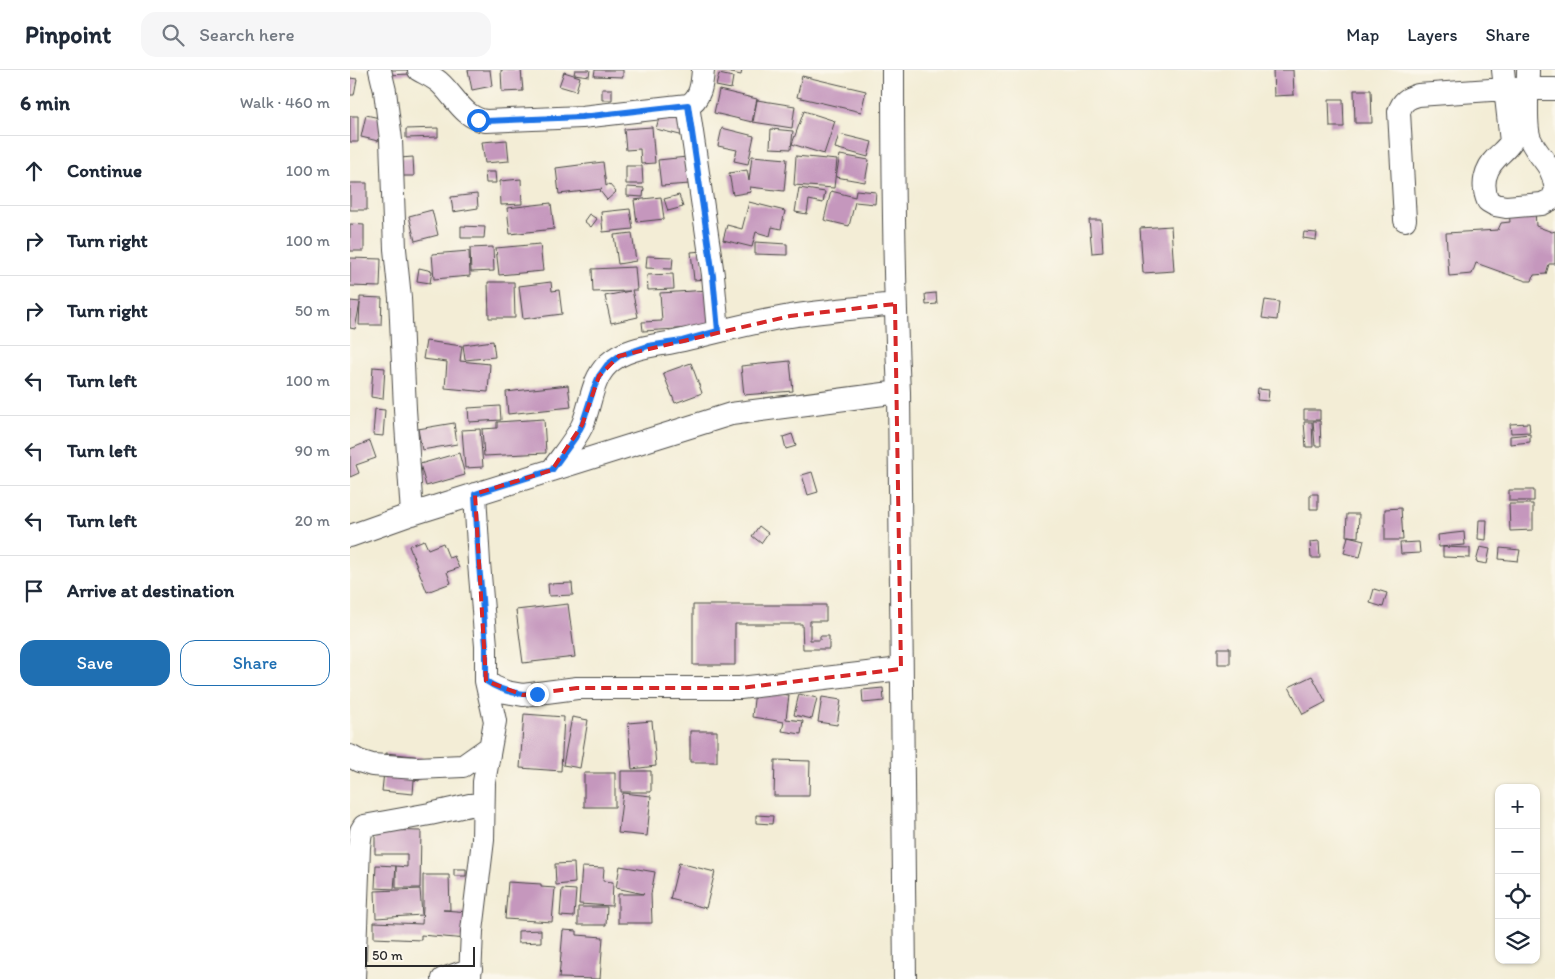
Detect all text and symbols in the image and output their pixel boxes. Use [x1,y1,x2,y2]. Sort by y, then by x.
search box [141,12,491,57]
text: Pinpoint [25,20,111,49]
icon: search [159,21,187,49]
text: Search here [199,23,294,46]
text: Map [1346,24,1379,46]
text: Layers [1407,24,1457,46]
text: Share [1485,24,1530,46]
text: 6 min [20,90,70,115]
text: Walk · 460 m [240,93,330,112]
route start [467,109,490,132]
icon: ahead [20,157,48,185]
text: Continue [67,159,142,182]
text: 100 m [286,161,330,180]
icon: right [20,227,48,255]
text: Turn right [67,229,148,252]
text: 100 m [286,231,330,250]
icon: right [20,297,48,325]
text: Turn right [67,299,148,322]
text: 50 m [295,301,330,320]
icon: left [20,367,48,395]
text: Turn left [67,369,137,392]
text: 100 m [286,371,330,390]
icon: left [20,437,48,465]
text: Turn left [67,439,137,462]
text: 90 m [295,441,330,460]
icon: left [20,507,48,535]
text: Turn left [67,509,137,532]
text: 20 m [295,511,330,530]
icon: arrive [20,577,48,605]
text: Arrive at destination [67,579,234,602]
button: Save [20,640,170,686]
button: Share [180,640,330,686]
route end [526,683,549,706]
map controls [1495,784,1540,964]
button: + [1495,784,1540,829]
button: − [1495,829,1540,874]
button: locate [1495,874,1540,919]
button: layers [1495,919,1540,964]
scale bar [365,944,475,967]
text: 50 m [372,947,403,964]

